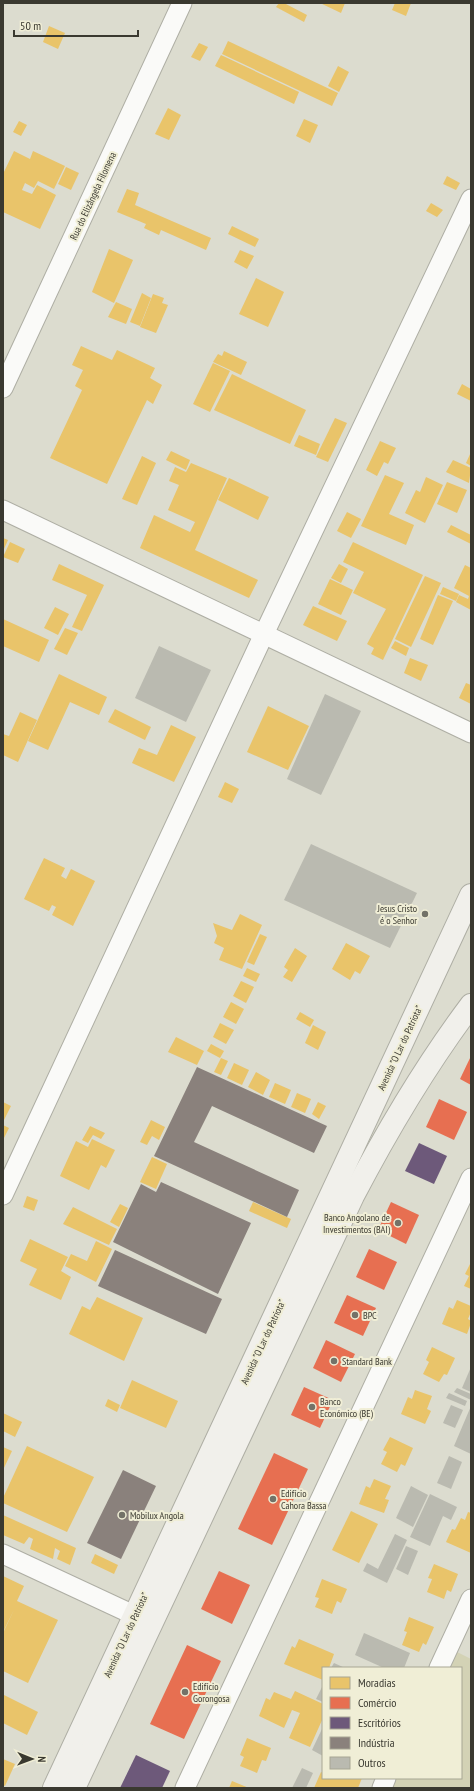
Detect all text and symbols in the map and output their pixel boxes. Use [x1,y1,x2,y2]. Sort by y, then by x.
scale bar [14,12,138,38]
text: 50 m [20,18,41,33]
street label: Rua do Elizângela Filomena [67,150,119,242]
place label: Jesus Cristo é o Senhor [377,902,417,927]
marker: Jesus Cristo é o Senhor [420,909,430,919]
street label: Avenida "O Lar do Patriota" [375,1003,425,1093]
place label: Banco Angolano de Investimentos (BAI) [323,1211,391,1236]
marker: Banco Angolano de Investimentos (BAI) [393,1218,403,1228]
street label: Avenida "O Lar do Patriota" [238,1297,288,1387]
place label: BPC [363,1309,377,1322]
marker: BPC [350,1310,360,1320]
place label: Standard Bank [342,1355,392,1368]
marker: Standard Bank [329,1356,339,1366]
place label: Banco Económico (BE) [320,1395,374,1420]
marker: Banco Económico (BE) [307,1402,317,1412]
place label: Edifício Cahora Bassa [281,1487,327,1512]
marker: Edifício Cahora Bassa [268,1494,278,1504]
place label: Mobilux Angola [130,1509,184,1522]
marker: Mobilux Angola [117,1510,127,1520]
street label: Avenida "O Lar do Patriota" [101,1590,151,1680]
legend [322,1667,462,1779]
text: Moradias [358,1675,396,1690]
place label: Edifício Gorongosa [193,1680,230,1705]
marker: Edifício Gorongosa [180,1687,190,1697]
text: Comércio [358,1695,396,1710]
text: Escritórios [358,1715,401,1730]
text: Indústria [358,1735,395,1750]
north arrow [12,1739,52,1779]
text: Outros [358,1755,386,1770]
text: N [35,1756,49,1762]

